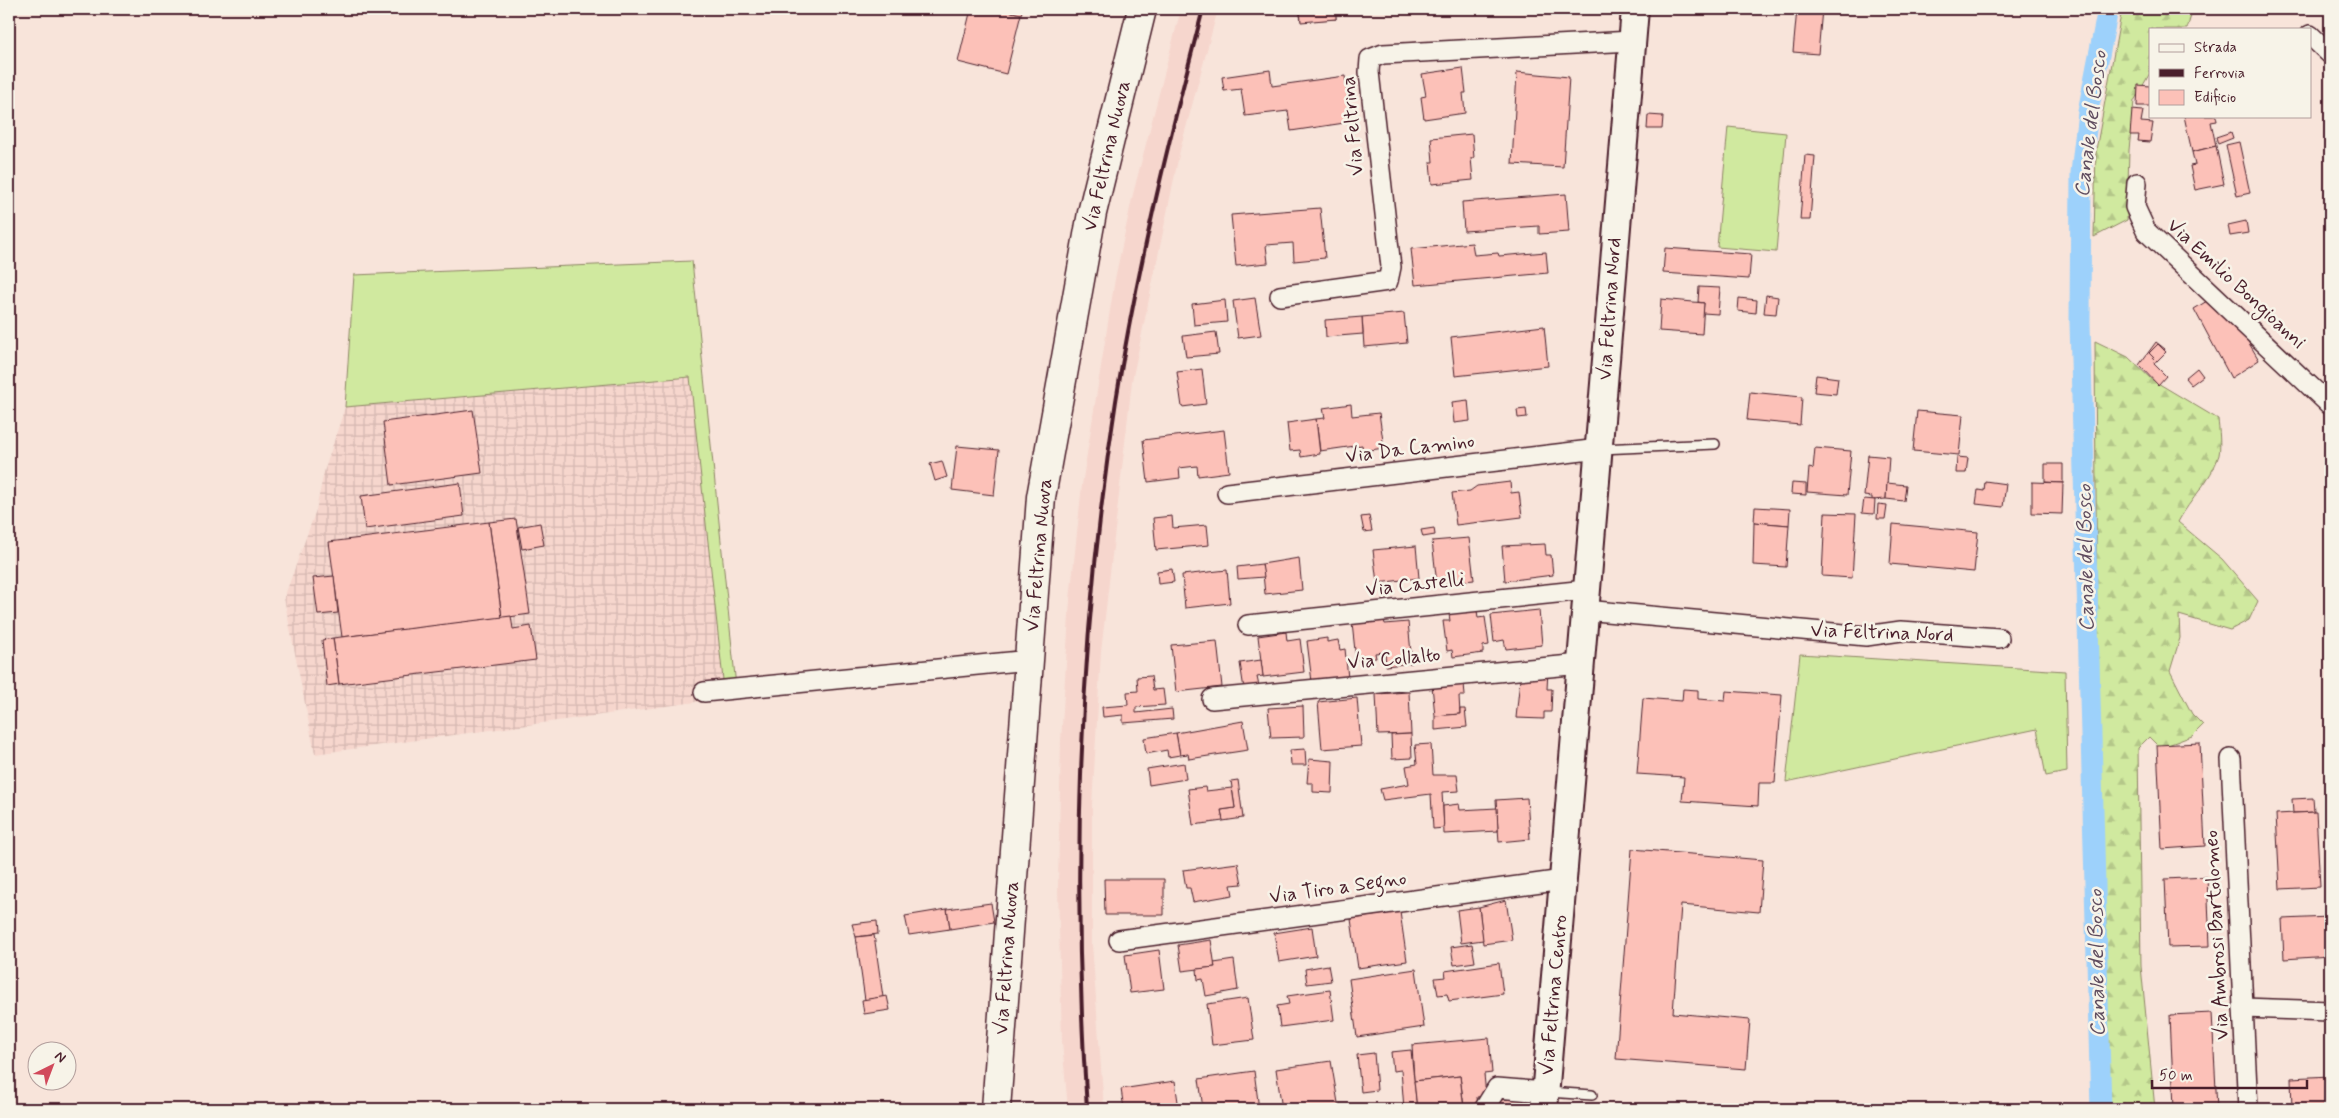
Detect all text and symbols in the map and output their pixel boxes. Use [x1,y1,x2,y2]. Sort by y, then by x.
legend [2149,28,2312,118]
text: Strada [2194,38,2237,58]
water label: Canale del Bosco [2068,48,2114,199]
text: Ferrovia [2194,64,2245,84]
street label: Via Feltrina [1335,75,1371,177]
street label: Via Feltrina Nuova [1077,78,1137,234]
text: Edificio [2194,88,2236,108]
street label: Via Emilio Bongioanni [2160,212,2311,356]
street label: Via Feltrina Nord [1592,237,1628,381]
street label: Via Da Camino [1344,428,1476,470]
street label: Via Feltrina Nuova [1019,477,1059,633]
water label: Canale del Bosco [2071,483,2101,632]
street label: Via Castelli [1364,566,1466,604]
street label: Via Feltrina Nord [1810,617,1954,649]
street label: Via Collalto [1346,641,1442,677]
street label: Via Ambrosi Bartolomeo [2198,829,2236,1041]
street label: Via Tiro a Segno [1268,865,1409,913]
street label: Via Feltrina Nuova [988,880,1026,1036]
water label: Canale del Bosco [2082,888,2112,1037]
street label: Via Feltrina Centro [1534,914,1574,1076]
north arrow [28,1040,78,1090]
text: N [51,1047,70,1067]
scale bar [2152,1058,2306,1090]
text: 50 m [2159,1066,2193,1086]

